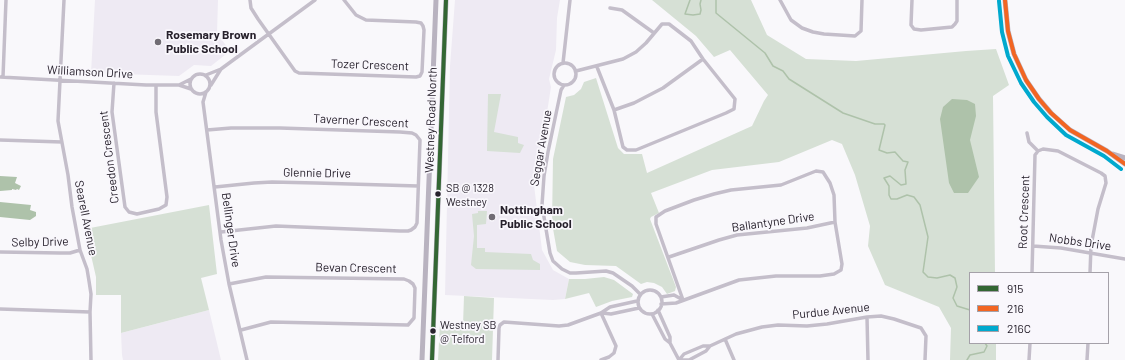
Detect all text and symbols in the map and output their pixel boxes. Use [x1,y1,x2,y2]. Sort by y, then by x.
place label: Rosemary Brown Public School [166,28,256,56]
marker: Rosemary Brown Public School [153,37,163,47]
street label: Tozer Crescent [331,56,409,74]
street label: Williamson Drive [47,63,133,81]
street label: Westney Road North [422,67,440,173]
street label: Seggar Avenue [527,109,555,187]
street label: Creedon Crescent [96,110,122,204]
street label: Taverner Crescent [313,111,409,131]
street label: Glennie Drive [283,165,351,181]
street label: Root Crescent [1016,175,1032,249]
street label: Searell Avenue [72,179,100,257]
place label: SB @ 1328 Westney [446,181,494,207]
marker: SB @ 1328 Westney [433,189,443,199]
street label: Bellinger Drive [219,192,243,268]
place label: Nottingham Public School [500,203,572,231]
street label: Ballantyne Drive [731,209,815,235]
marker: Nottingham Public School [487,212,497,222]
street label: Nobbs Drive [1048,231,1112,253]
street label: Selby Drive [11,234,69,250]
street label: Bevan Crescent [315,260,397,276]
legend [969,272,1109,344]
text: 915 [1007,281,1023,295]
street label: Purdue Avenue [792,300,870,322]
text: 216 [1007,301,1024,315]
place label: Westney SB @ Telford [440,318,496,344]
text: 216C [1007,321,1031,335]
marker: Westney SB @ Telford [428,326,438,336]

